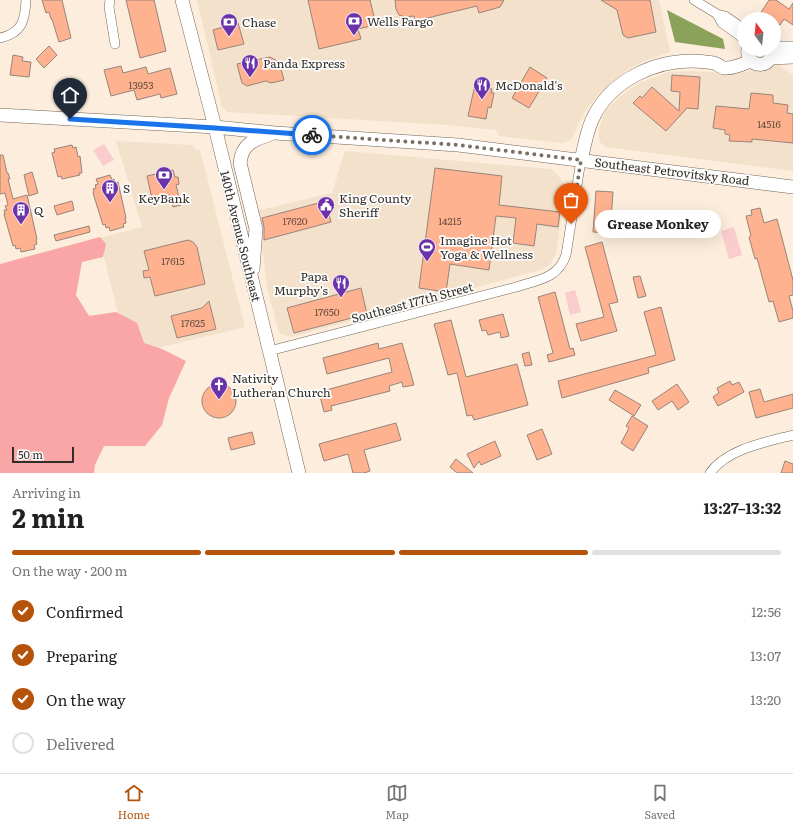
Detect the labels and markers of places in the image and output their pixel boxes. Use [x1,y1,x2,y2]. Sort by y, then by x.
bank icon: Wells Fargo [344,11,364,36]
bank icon: Chase [219,12,239,37]
place label: Wells Fargo [367,12,433,30]
place label: Chase [242,13,276,31]
restaurant icon: Panda Express [240,53,260,78]
place label: Panda Express [263,54,345,72]
restaurant icon: McDonald's [472,75,492,100]
place label: McDonald's [495,76,563,94]
pin [53,78,87,119]
bank icon: KeyBank [154,165,174,190]
building icon: S [100,178,120,203]
place label: S [123,179,130,197]
pin [554,183,588,224]
place label: KeyBank [138,189,190,207]
place label: King County Sheriff [339,189,411,221]
public building icon: King County Sheriff [316,195,336,220]
building icon: Q [11,200,31,225]
place label: Q [34,201,45,219]
callout: Grease Monkey [595,210,721,238]
place label: Imagine Hot Yoga & Wellness [440,231,533,263]
sports icon: Imagine Hot Yoga & Wellness [417,237,437,262]
place label: Papa Murphy's [274,267,329,299]
restaurant icon: Papa Murphy's [331,273,351,298]
place label: Nativity Lutheran Church [232,369,331,401]
church icon: Nativity Lutheran Church [209,375,229,400]

